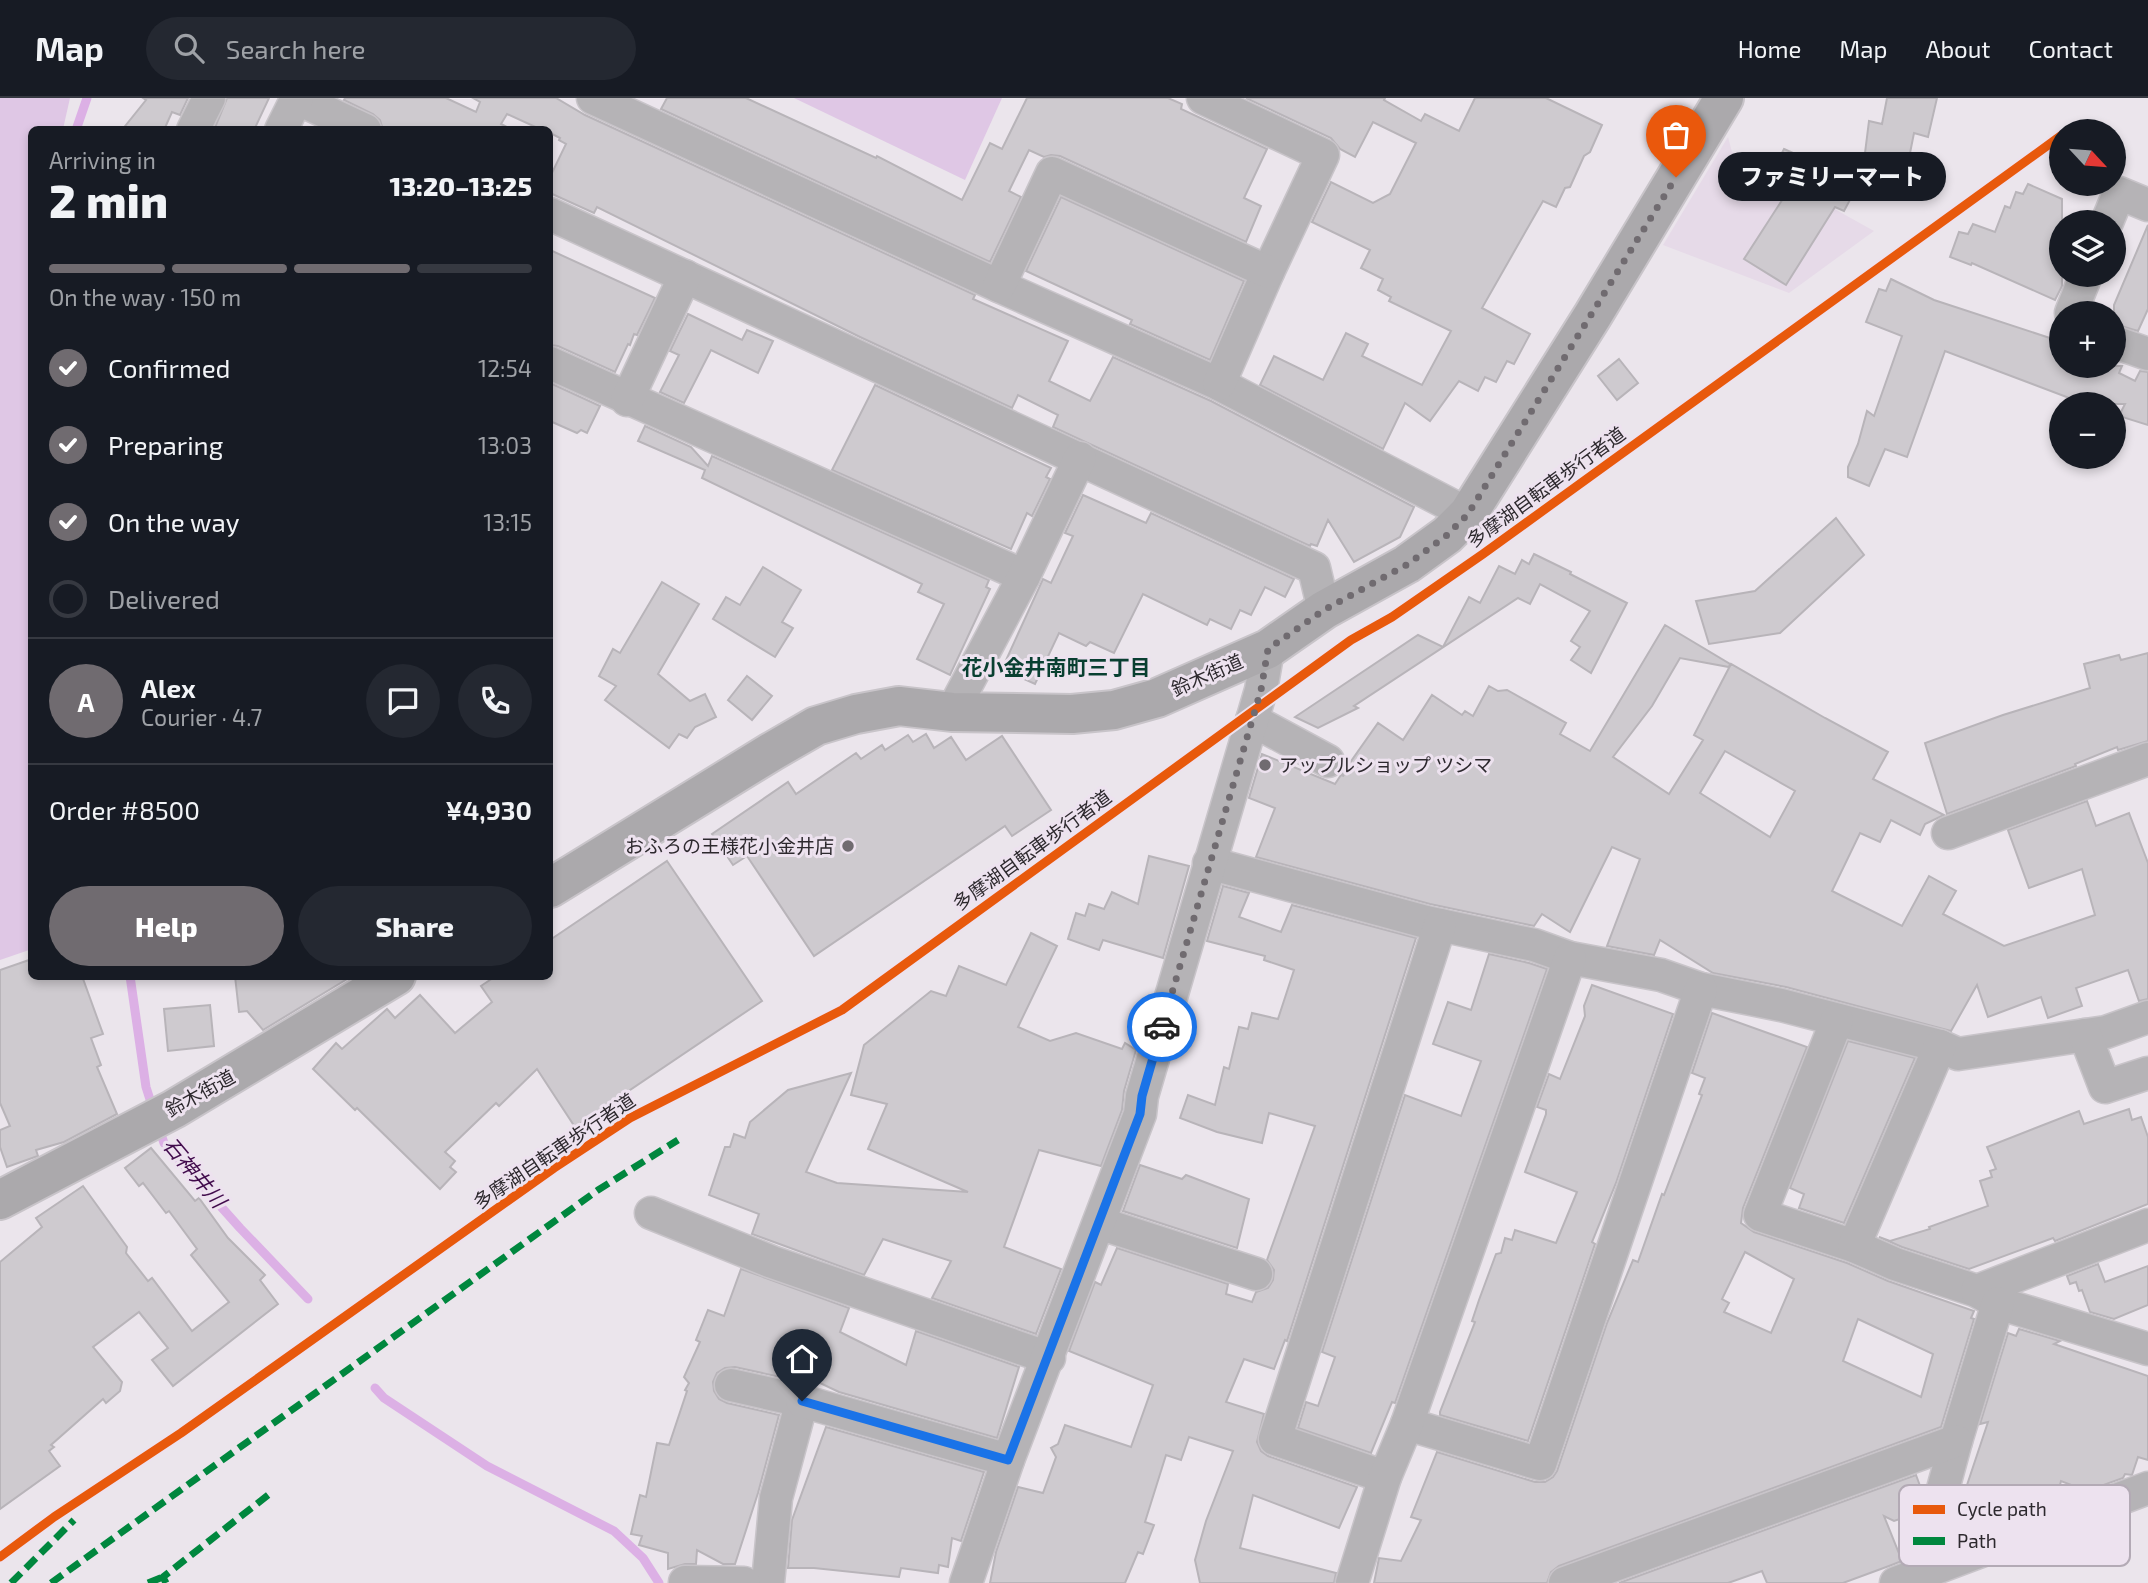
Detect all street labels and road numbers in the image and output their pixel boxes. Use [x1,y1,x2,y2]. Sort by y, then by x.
street label: 多摩湖自転車歩行者道 [1462,421,1629,552]
street label: 鈴木街道 [1167,649,1246,701]
street label: 多摩湖自転車歩行者道 [948,784,1115,915]
street label: 鈴木街道 [161,1064,239,1121]
street label: 多摩湖自転車歩行者道 [469,1088,639,1213]

